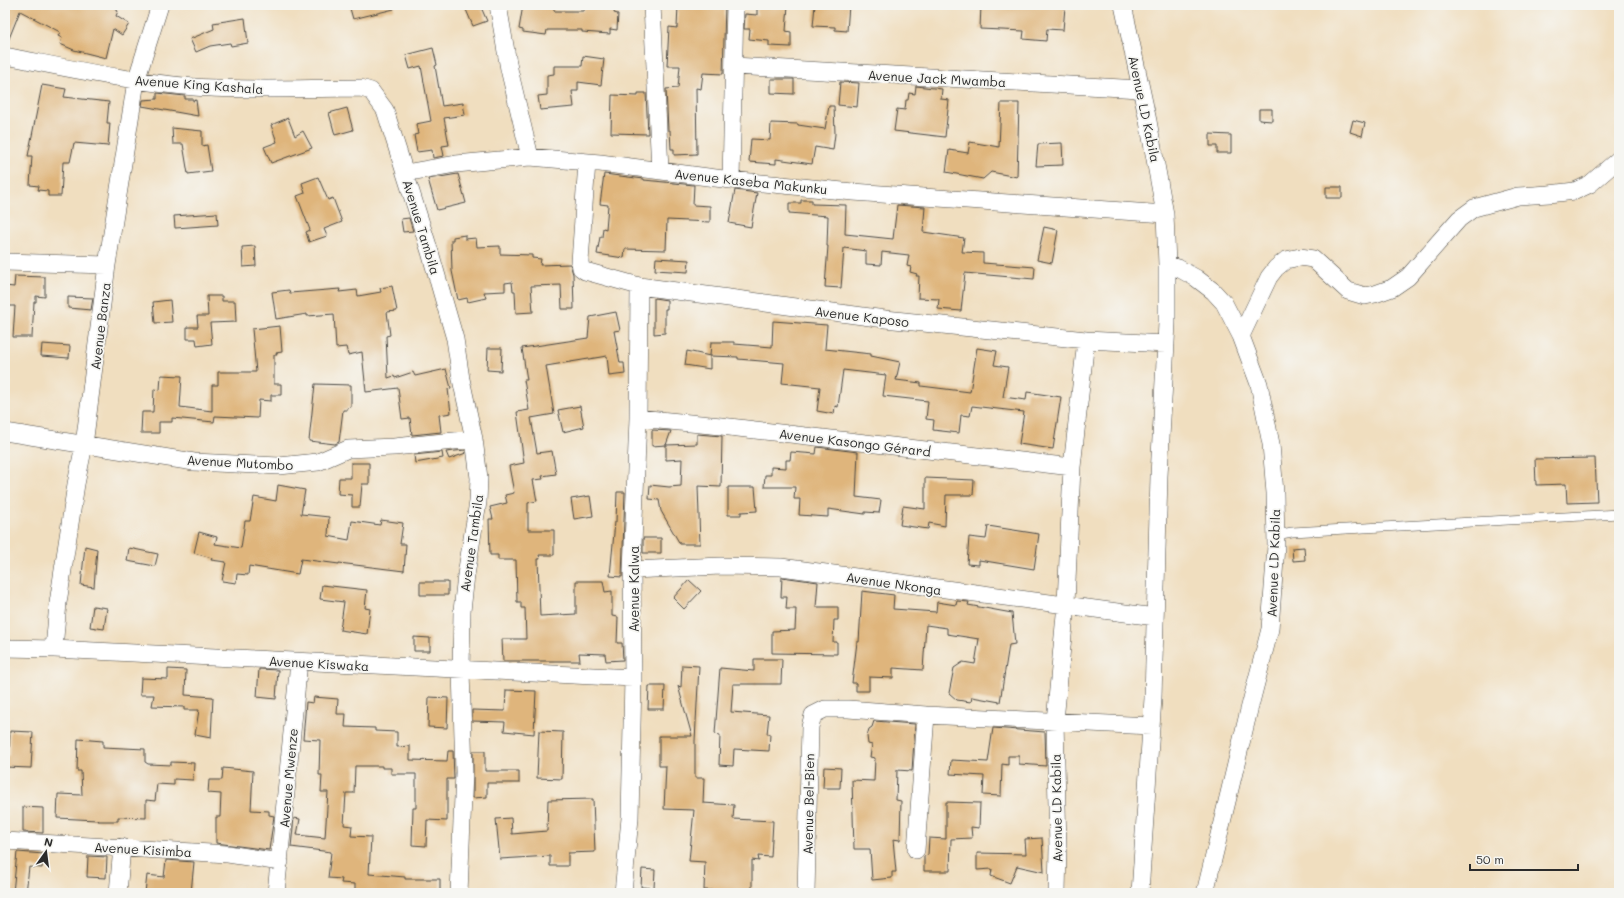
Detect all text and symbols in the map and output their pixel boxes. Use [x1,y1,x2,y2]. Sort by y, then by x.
street label: Avenue LD Kabila [1125,54,1165,164]
street label: Avenue Jack Mwamba [867,66,1007,90]
street label: Avenue King Kashala [134,71,264,97]
street label: Avenue Kaseba Makunku [674,165,828,197]
street label: Avenue Tambila [399,177,445,277]
street label: Avenue Banza [86,281,114,371]
street label: Avenue Kaposo [814,302,910,330]
street label: Avenue Kasongo Gérard [778,424,932,460]
street label: Avenue Mutombo [186,451,294,473]
street label: Avenue Tambila [456,493,486,593]
street label: Avenue LD Kabila [1263,508,1283,618]
street label: Avenue Kalwa [625,546,642,632]
street label: Avenue Nkonga [845,568,943,598]
street label: Avenue Kiswaka [268,652,370,674]
street label: Avenue Mwenze [275,727,301,829]
street label: Avenue Bel-Bien [799,753,817,855]
street label: Avenue LD Kabila [1047,754,1065,862]
north arrow [26,832,66,872]
text: N [43,834,54,850]
street label: Avenue Kisimba [94,838,192,860]
scale bar [1470,846,1578,872]
text: 50 m [1476,851,1504,867]

